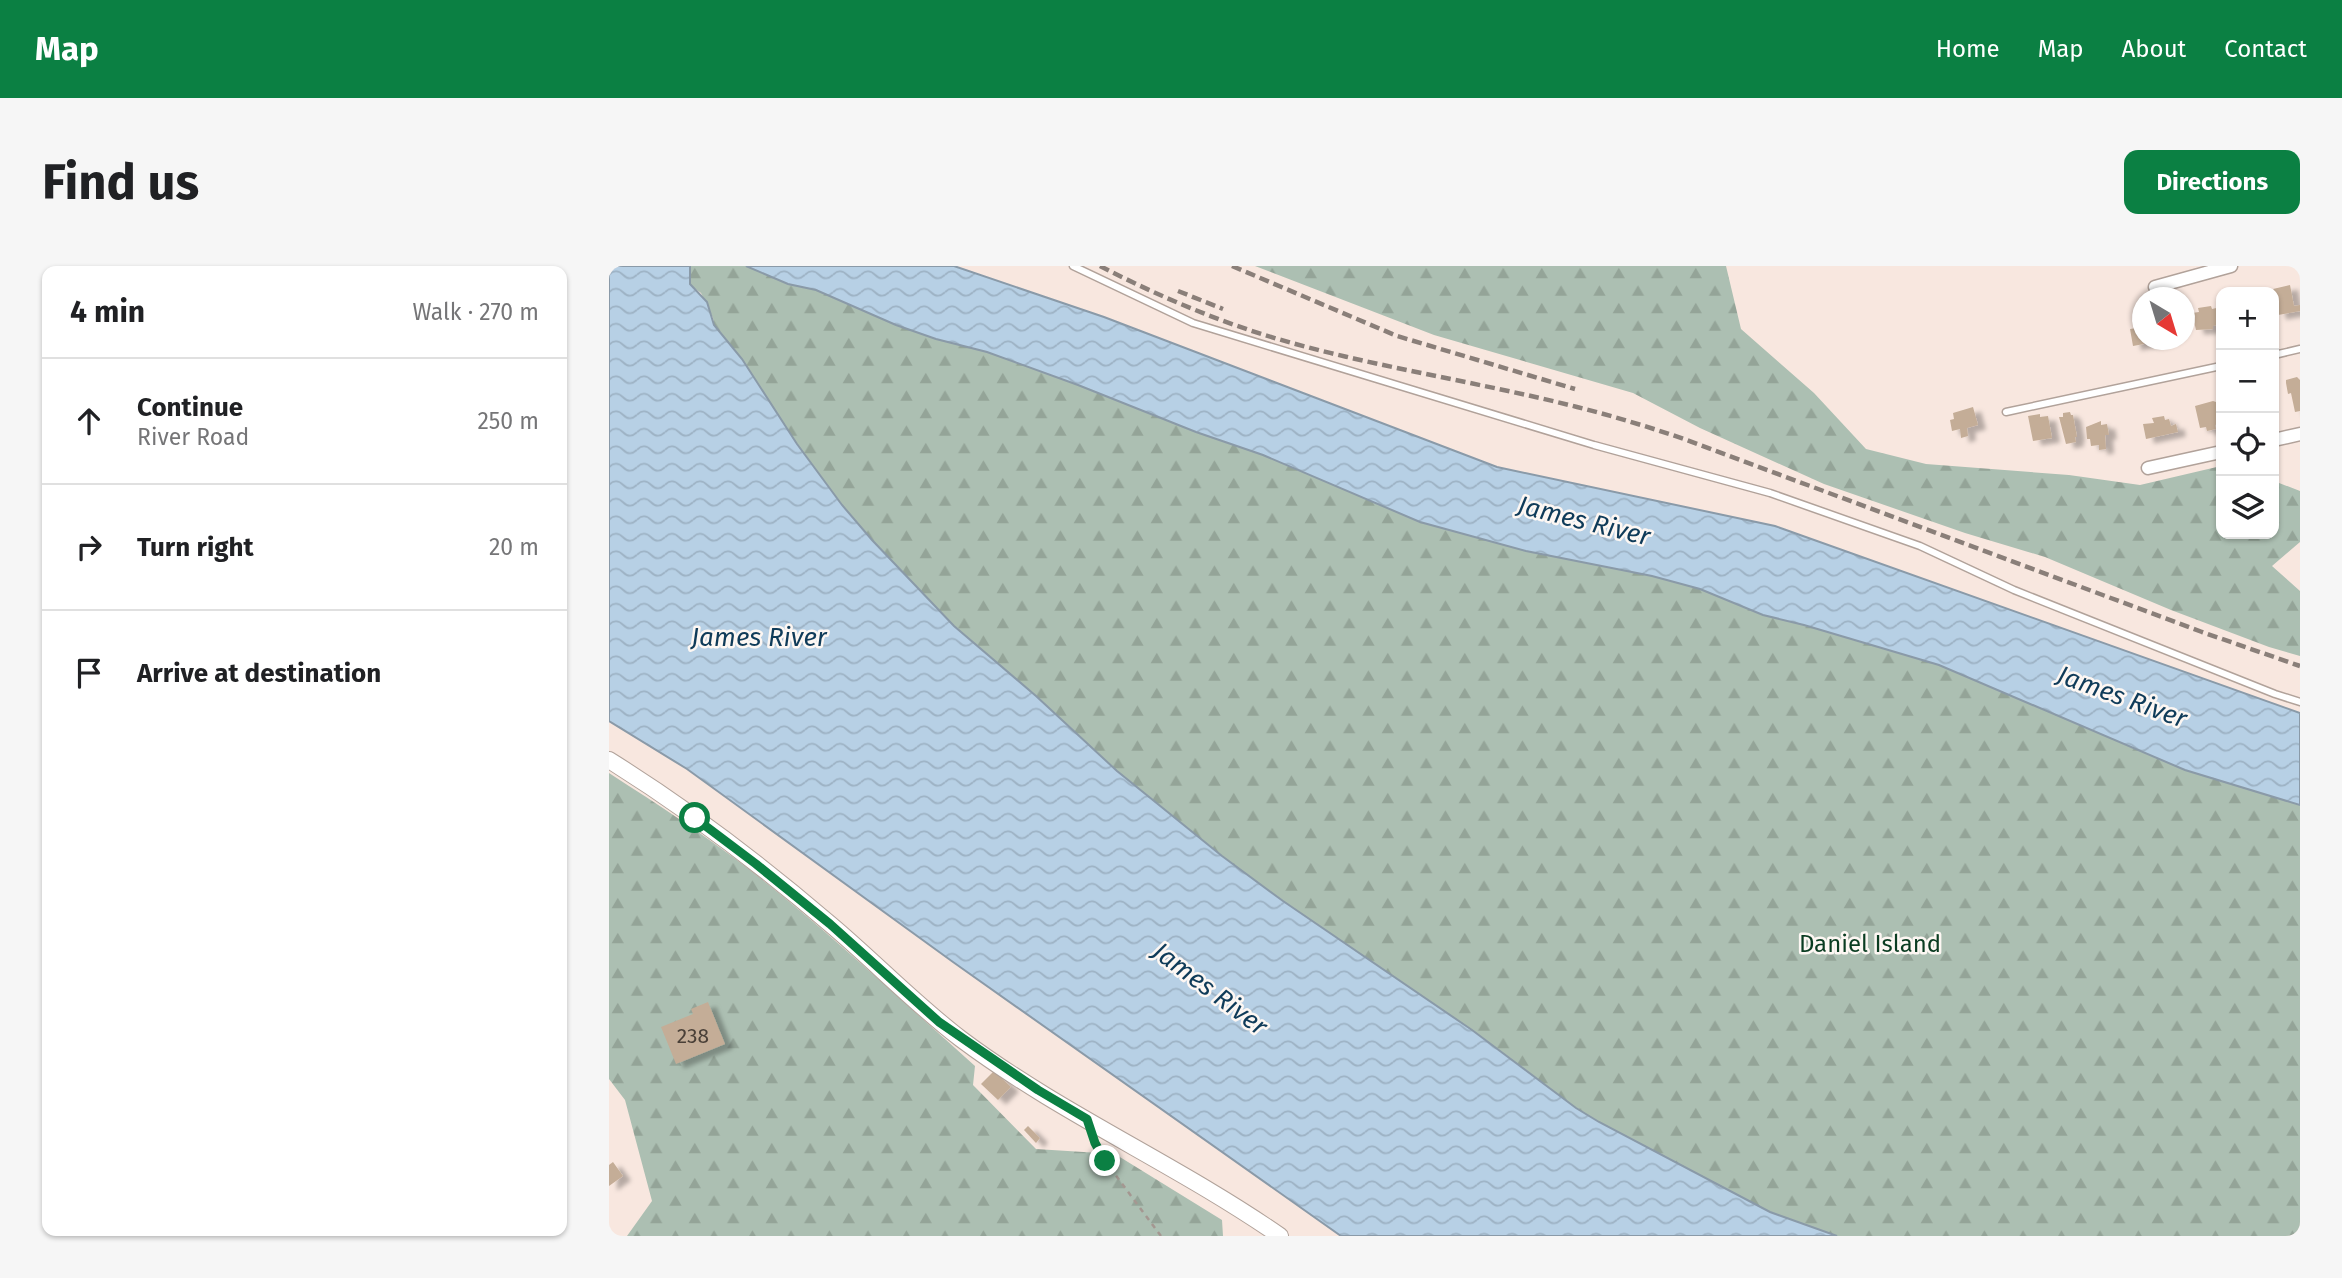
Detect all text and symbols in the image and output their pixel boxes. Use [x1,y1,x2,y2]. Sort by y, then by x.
text: Map [35,29,99,69]
text: Home [1936,35,2000,63]
text: Map [2038,35,2084,63]
text: About [2122,35,2186,63]
text: Contact [2224,35,2307,63]
button: Directions [2124,150,2300,214]
text: Find us [42,153,199,212]
north arrow [2132,287,2195,350]
map controls [2216,287,2279,539]
button: + [2216,287,2279,350]
text: 4 min [70,294,145,330]
text: Walk · 270 m [412,298,539,326]
button: − [2216,350,2279,413]
text: Continue [137,392,243,423]
icon: ahead [70,402,108,440]
text: 250 m [477,407,539,435]
button: locate [2216,413,2279,476]
text: River Road [137,423,249,451]
button: layers [2216,476,2279,539]
water label: James River [1513,489,1655,553]
icon: right [70,528,108,566]
text: Turn right [137,532,254,563]
text: 20 m [489,533,539,561]
water label: James River [689,622,828,653]
icon: arrive [70,654,108,692]
text: Arrive at destination [137,658,381,689]
water label: James River [2051,659,2192,735]
route start [679,802,710,833]
park label: Daniel Island [1799,930,1941,958]
water label: James River [1145,935,1274,1043]
house number: 238 [677,1023,709,1049]
route end [1089,1145,1120,1176]

